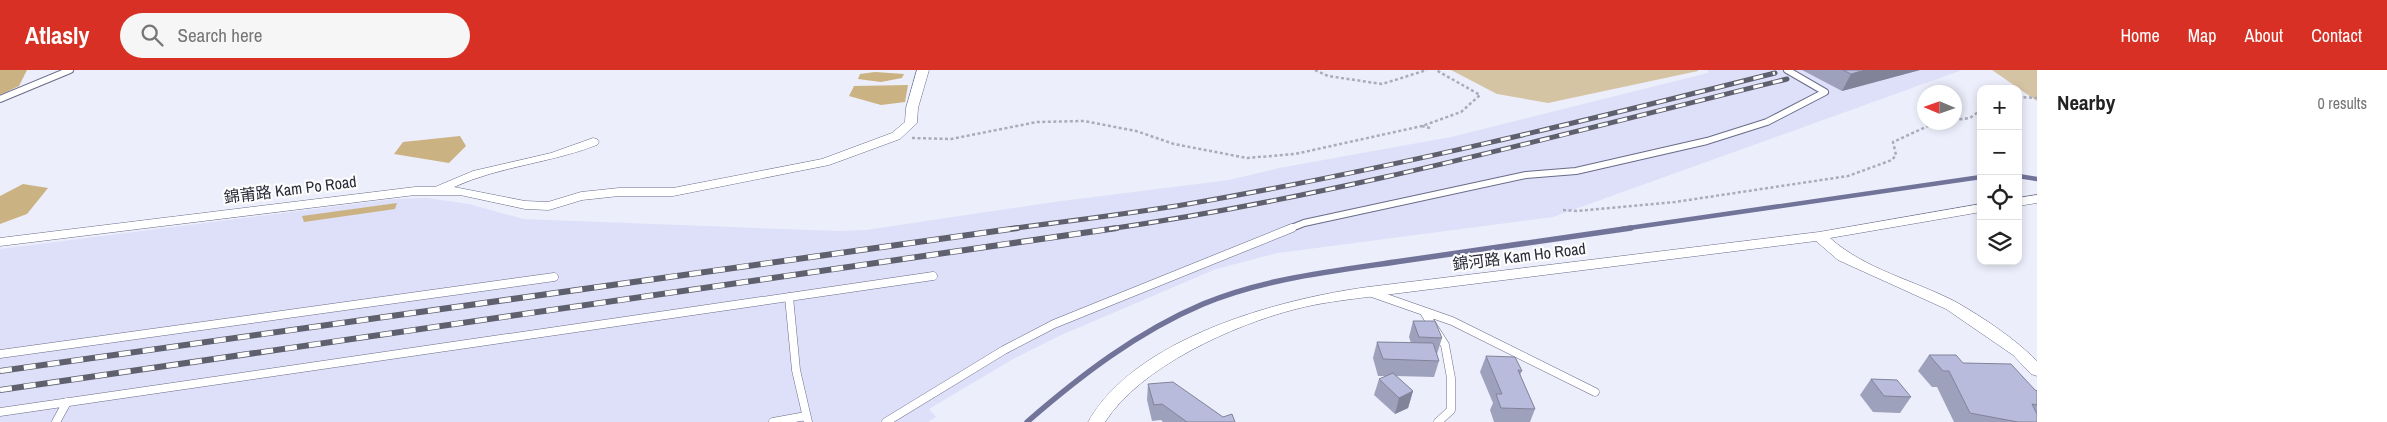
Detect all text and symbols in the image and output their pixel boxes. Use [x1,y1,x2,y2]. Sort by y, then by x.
search box [120,13,470,58]
text: Atlasly [25,19,90,51]
icon: search [138,21,166,49]
text: Search here [178,22,262,48]
text: Home [2120,23,2160,48]
text: Map [2188,23,2217,48]
text: About [2245,23,2283,48]
text: Contact [2311,23,2362,48]
north arrow [1917,85,1962,130]
map controls [1977,85,2022,265]
button: + [1977,85,2022,130]
text: Nearby [2057,88,2115,117]
text: 0 results [2317,92,2367,114]
button: − [1977,130,2022,175]
street label: 錦莆路 Kam Po Road [222,170,358,208]
button: locate [1977,175,2022,220]
button: layers [1977,220,2022,265]
street label: 錦河路 Kam Ho Road [1451,237,1587,275]

